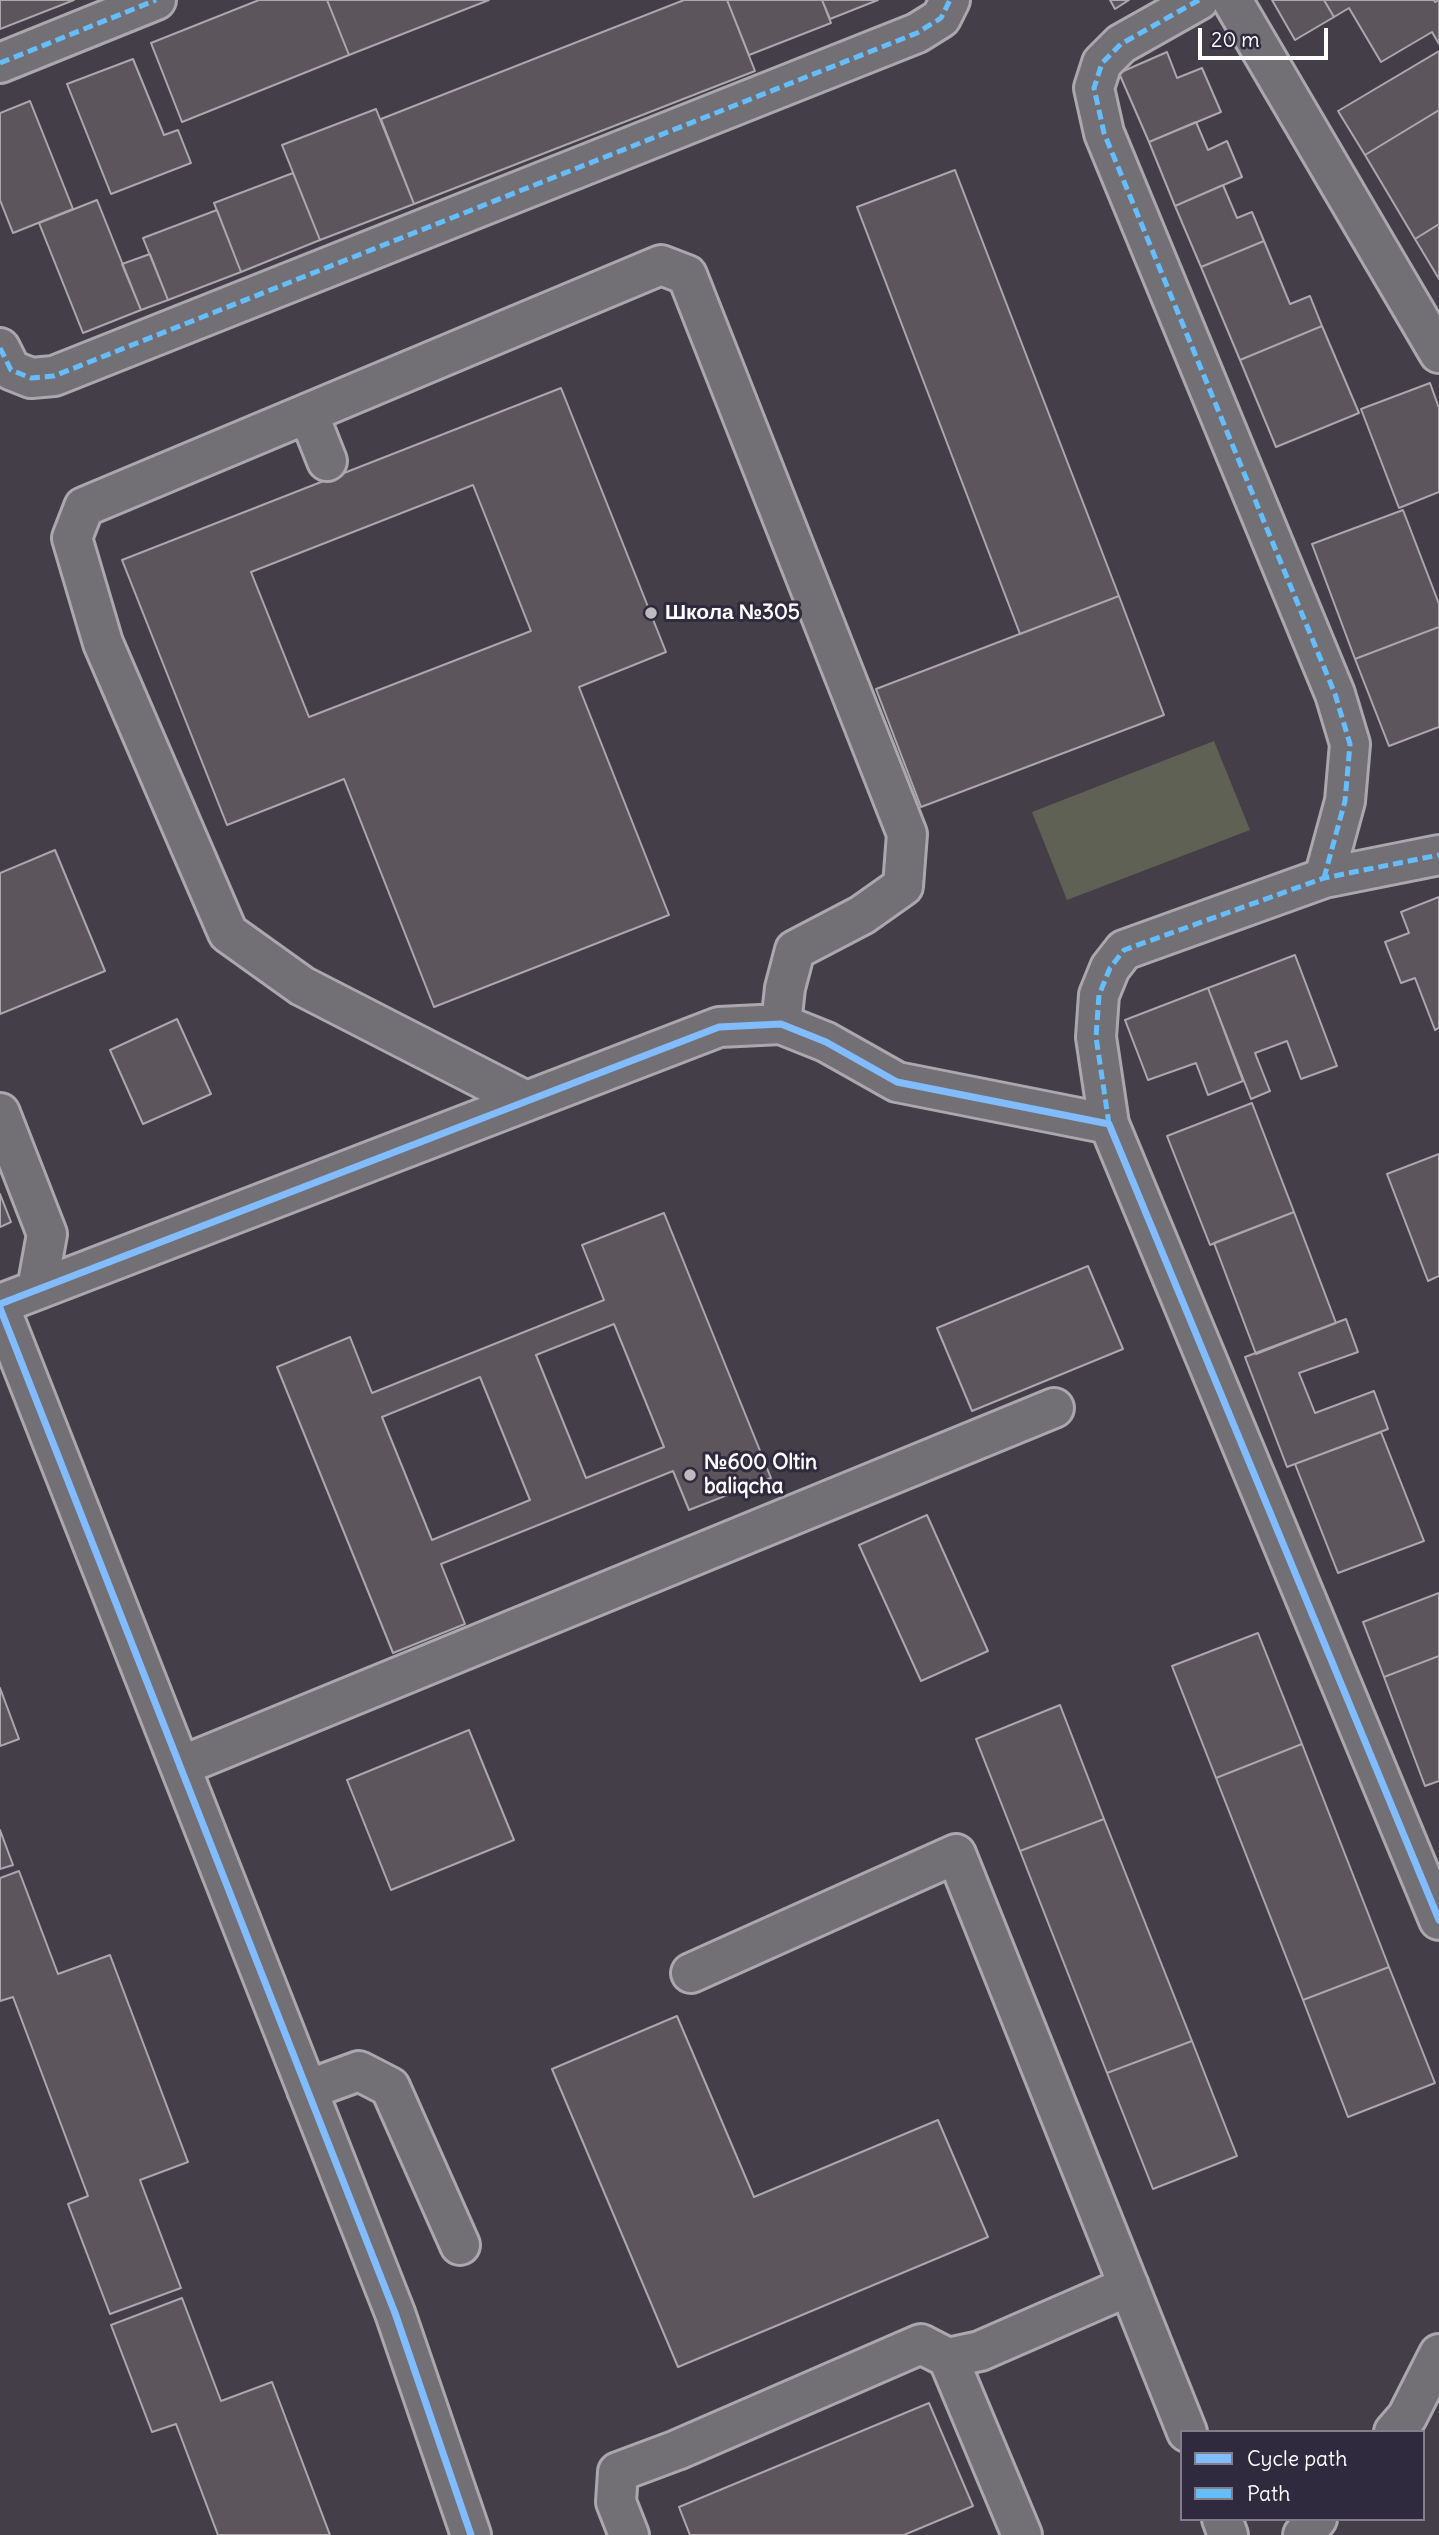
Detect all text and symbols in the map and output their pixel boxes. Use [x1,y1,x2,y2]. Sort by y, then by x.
scale bar [1201,14,1330,58]
text: 20 m [1211,26,1260,53]
place label: Школа №305 [665,600,800,626]
marker: Школа №305 [643,605,659,621]
place label: №600 Oltin baliqcha [704,1450,817,1500]
marker: №600 Oltin baliqcha [682,1467,698,1483]
legend [1180,2430,1425,2521]
text: Cycle path [1247,2445,1347,2472]
text: Path [1247,2480,1290,2507]

